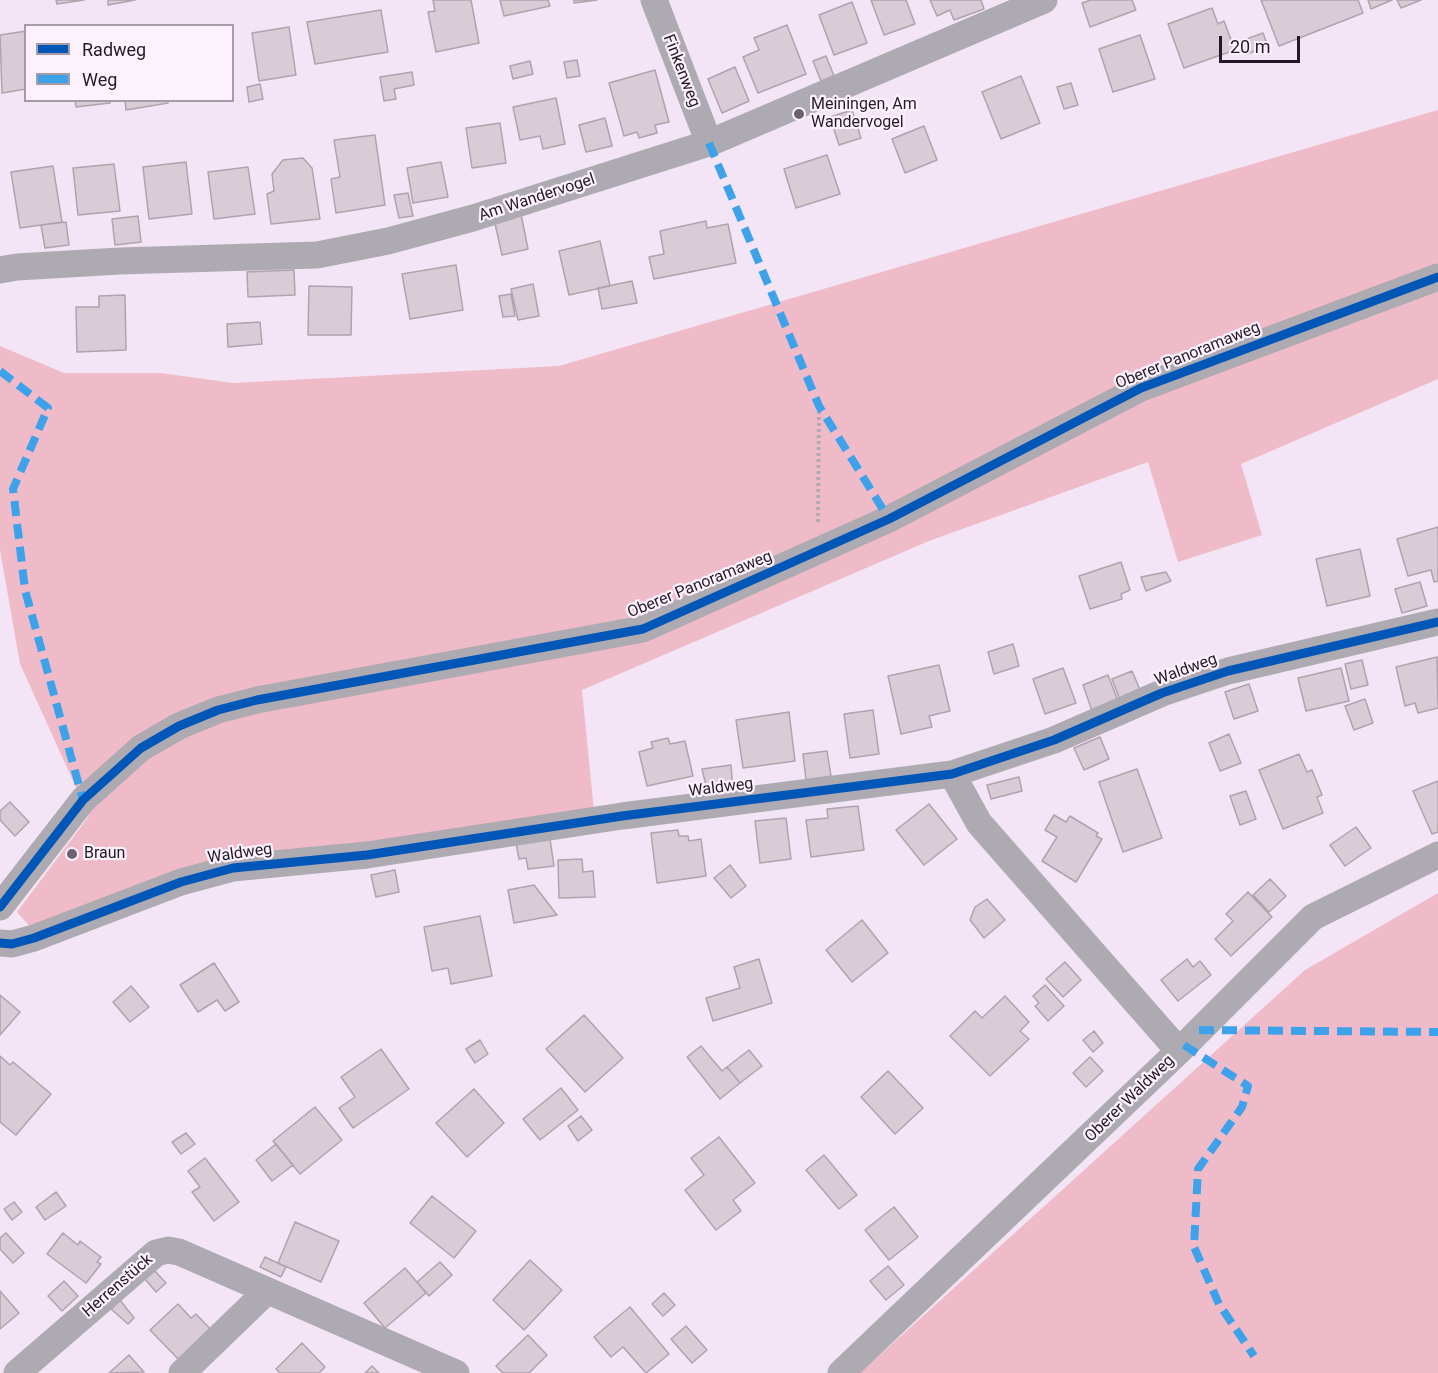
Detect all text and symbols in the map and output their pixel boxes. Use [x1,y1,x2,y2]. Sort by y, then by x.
legend [24,24,234,102]
scale bar [1222,24,1303,62]
street label: Finkenweg [658,32,704,110]
text: 20 m [1230,36,1270,57]
text: Radweg [82,39,146,60]
text: Weg [82,69,117,90]
place label: Meiningen, Am Wandervogel [811,95,917,133]
marker: Meiningen, Am Wandervogel [792,107,806,121]
street label: Am Wandervogel [476,170,598,226]
street label: Oberer Panoramaweg [1113,318,1263,394]
street label: Oberer Panoramaweg [625,547,775,623]
street label: Waldweg [1152,650,1220,690]
street label: Waldweg [688,775,754,801]
street label: Waldweg [206,840,274,868]
place label: Braun [84,844,125,864]
marker: Braun [65,847,79,861]
street label: Oberer Waldweg [1081,1052,1179,1146]
street label: Herrenstück [79,1250,157,1322]

